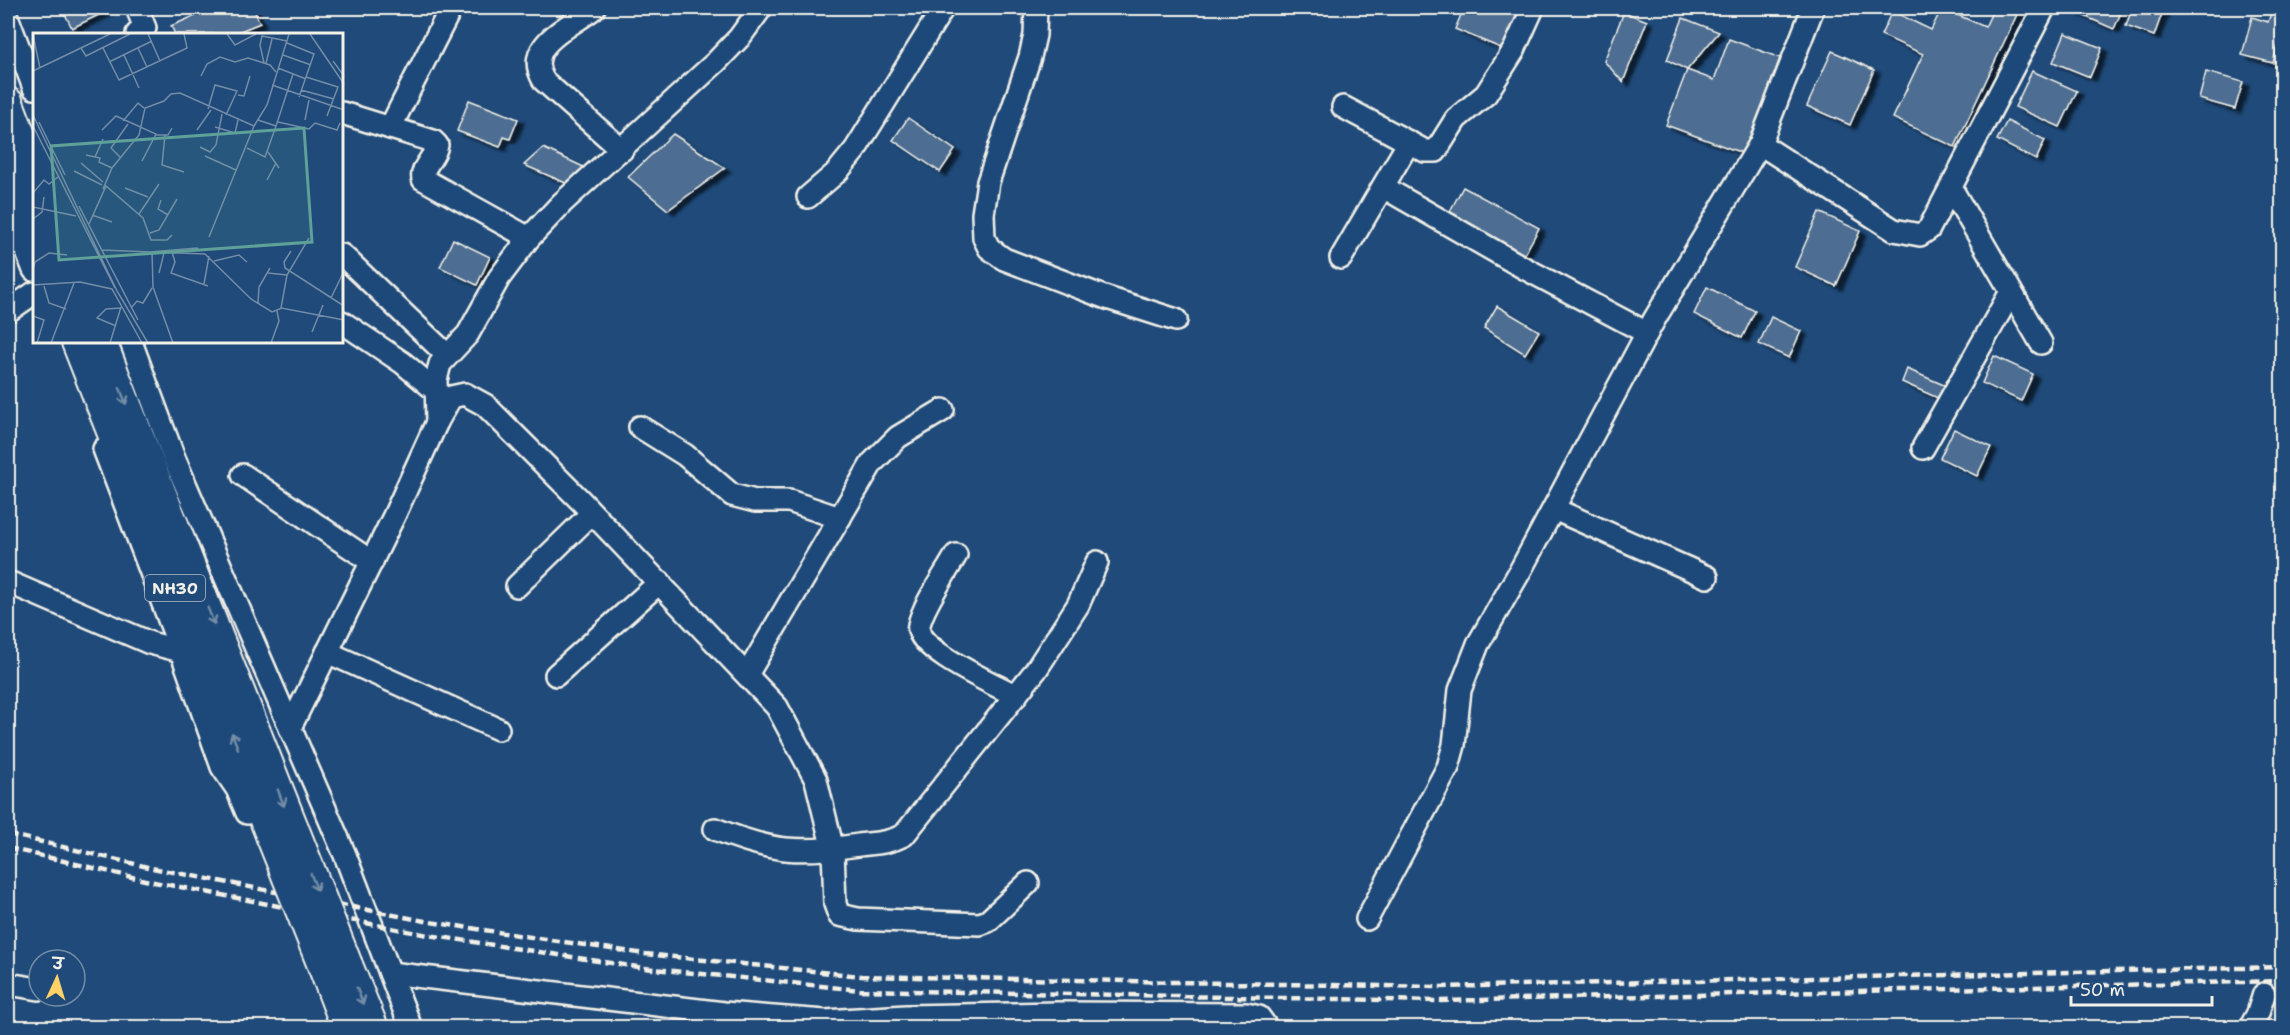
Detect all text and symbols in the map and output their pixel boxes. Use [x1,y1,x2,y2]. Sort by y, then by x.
inset map [33,33,344,344]
one-way arrow [118,387,129,405]
road number: NH30 [145,575,205,601]
one-way arrow [206,607,217,625]
one-way arrow [228,732,239,751]
one-way arrow [277,788,288,807]
one-way arrow [310,872,321,891]
north arrow [27,948,87,1008]
text: उ [50,953,65,974]
scale bar [2071,969,2212,1007]
text: 50 m [2080,978,2125,1002]
one-way arrow [355,987,366,1005]

